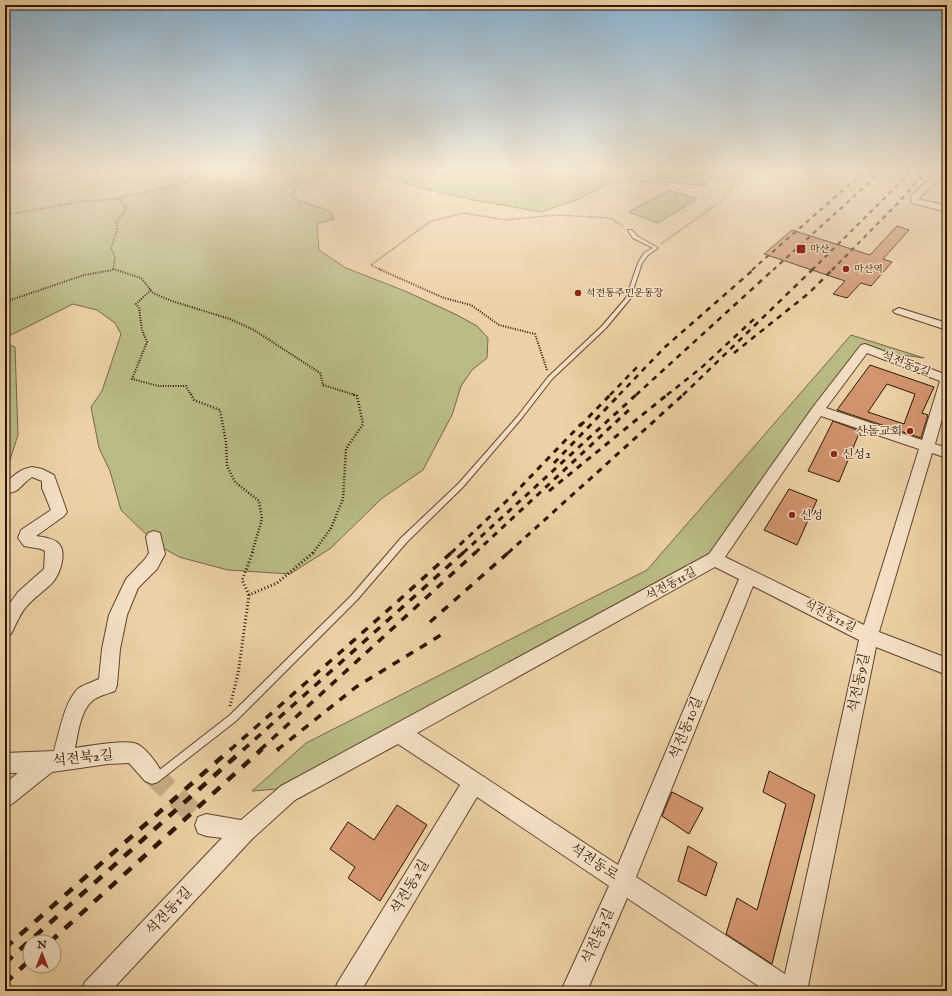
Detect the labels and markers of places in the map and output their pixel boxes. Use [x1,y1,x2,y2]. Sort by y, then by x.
marker: 마산 [795,243,807,255]
place label: 마산 [810,243,830,256]
place label: 마산역 [854,263,883,276]
marker: 마산역 [841,264,851,274]
place label: 석전동주민운동장 [586,287,664,300]
marker: 석전동주민운동장 [573,288,583,298]
place label: 산돌교회 [856,424,902,439]
marker: 산돌교회 [905,426,915,436]
place label: 신성2 [842,447,871,462]
marker: 신성2 [829,449,839,459]
place label: 신성 [800,508,823,523]
marker: 신성 [787,510,797,520]

